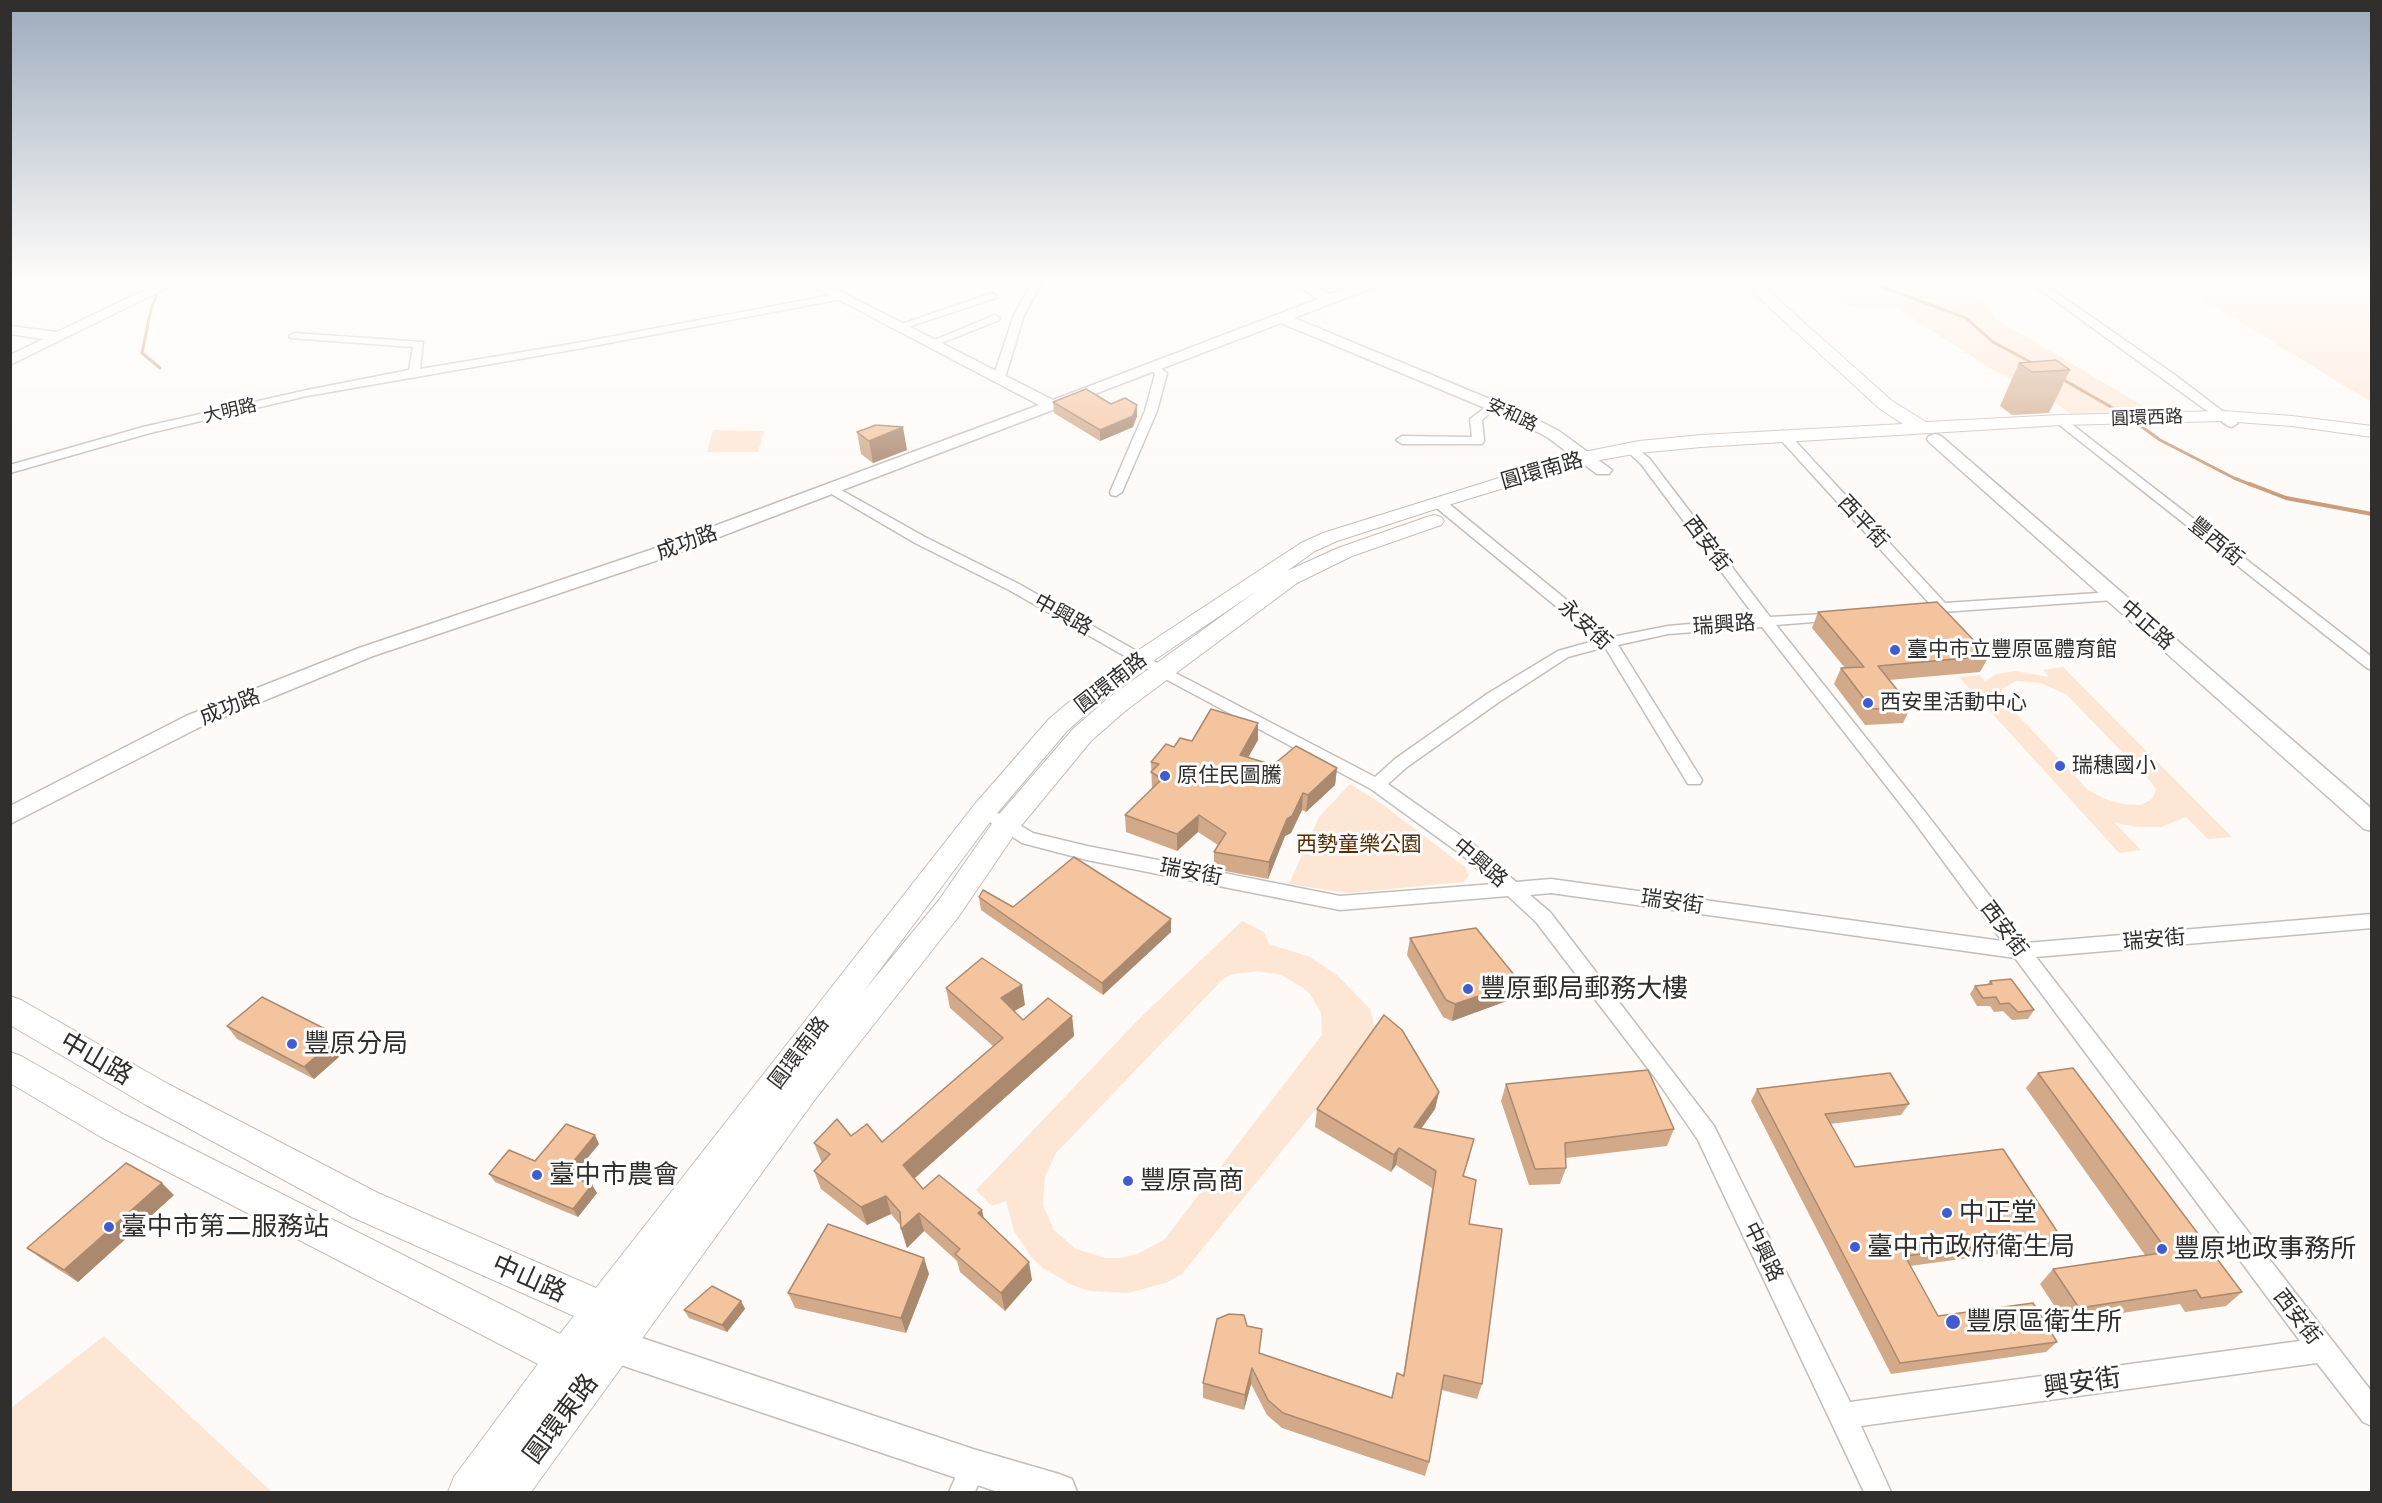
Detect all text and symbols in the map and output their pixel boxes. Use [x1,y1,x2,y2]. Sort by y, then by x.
street label: 大明路 [201,394,259,428]
street label: 安和路 [1483,394,1541,436]
street label: 圓環西路 [2111,406,2183,430]
street label: 圓環南路 [1498,447,1586,495]
street label: 西平街 [1832,490,1894,554]
street label: 西安街 [1678,511,1736,577]
street label: 豐西街 [2184,512,2248,572]
street label: 成功路 [653,520,721,566]
street label: 中興路 [1029,589,1097,641]
street label: 永安街 [1553,595,1617,655]
street label: 中正路 [2115,595,2179,655]
street label: 瑞興路 [1692,610,1756,640]
place label: 臺中市立豐原區體育館 [1907,637,2117,663]
marker: 臺中市立豐原區體育館 [1888,643,1902,657]
street label: 圓環南路 [1070,647,1152,719]
street label: 成功路 [196,684,264,730]
place label: 西安里活動中心 [1880,690,2027,716]
marker: 西安里活動中心 [1861,696,1875,710]
place label: 瑞穗國小 [2072,753,2156,779]
marker: 瑞穗國小 [2053,759,2067,773]
place label: 原住民圖騰 [1177,763,1282,789]
marker: 原住民圖騰 [1158,769,1172,783]
park label: 西勢童樂公園 [1296,832,1422,858]
street label: 中興路 [1448,833,1512,893]
street label: 瑞安街 [1158,854,1224,890]
street label: 瑞安街 [1639,885,1705,919]
street label: 西安街 [1975,896,2033,962]
street label: 瑞安街 [2122,925,2186,955]
place label: 豐原郵局郵務大樓 [1480,973,1688,1005]
marker: 豐原郵局郵務大樓 [1461,982,1475,996]
street label: 圓環南路 [764,1012,834,1094]
street label: 中山路 [54,1026,138,1092]
place label: 豐原分局 [304,1028,408,1060]
marker: 豐原分局 [285,1037,299,1051]
place label: 臺中市農會 [549,1159,679,1191]
place label: 豐原高商 [1140,1165,1244,1197]
marker: 臺中市農會 [530,1168,544,1182]
marker: 豐原高商 [1121,1174,1135,1188]
place label: 中正堂 [1959,1197,2037,1229]
marker: 中正堂 [1940,1206,1954,1220]
place label: 臺中市第二服務站 [121,1211,329,1243]
street label: 中興路 [1738,1218,1788,1286]
marker: 臺中市第二服務站 [102,1220,116,1234]
place label: 臺中市政府衛生局 [1867,1231,2075,1263]
place label: 豐原地政事務所 [2174,1233,2356,1265]
marker: 臺中市政府衛生局 [1848,1240,1862,1254]
marker: 豐原地政事務所 [2155,1242,2169,1256]
street label: 中山路 [487,1249,571,1309]
street label: 西安街 [2268,1284,2326,1350]
place label: 豐原區衛生所 [1966,1306,2122,1338]
marker: 豐原區衛生所 [1944,1313,1962,1331]
street label: 興安街 [2041,1362,2123,1404]
street label: 圓環東路 [517,1368,605,1470]

